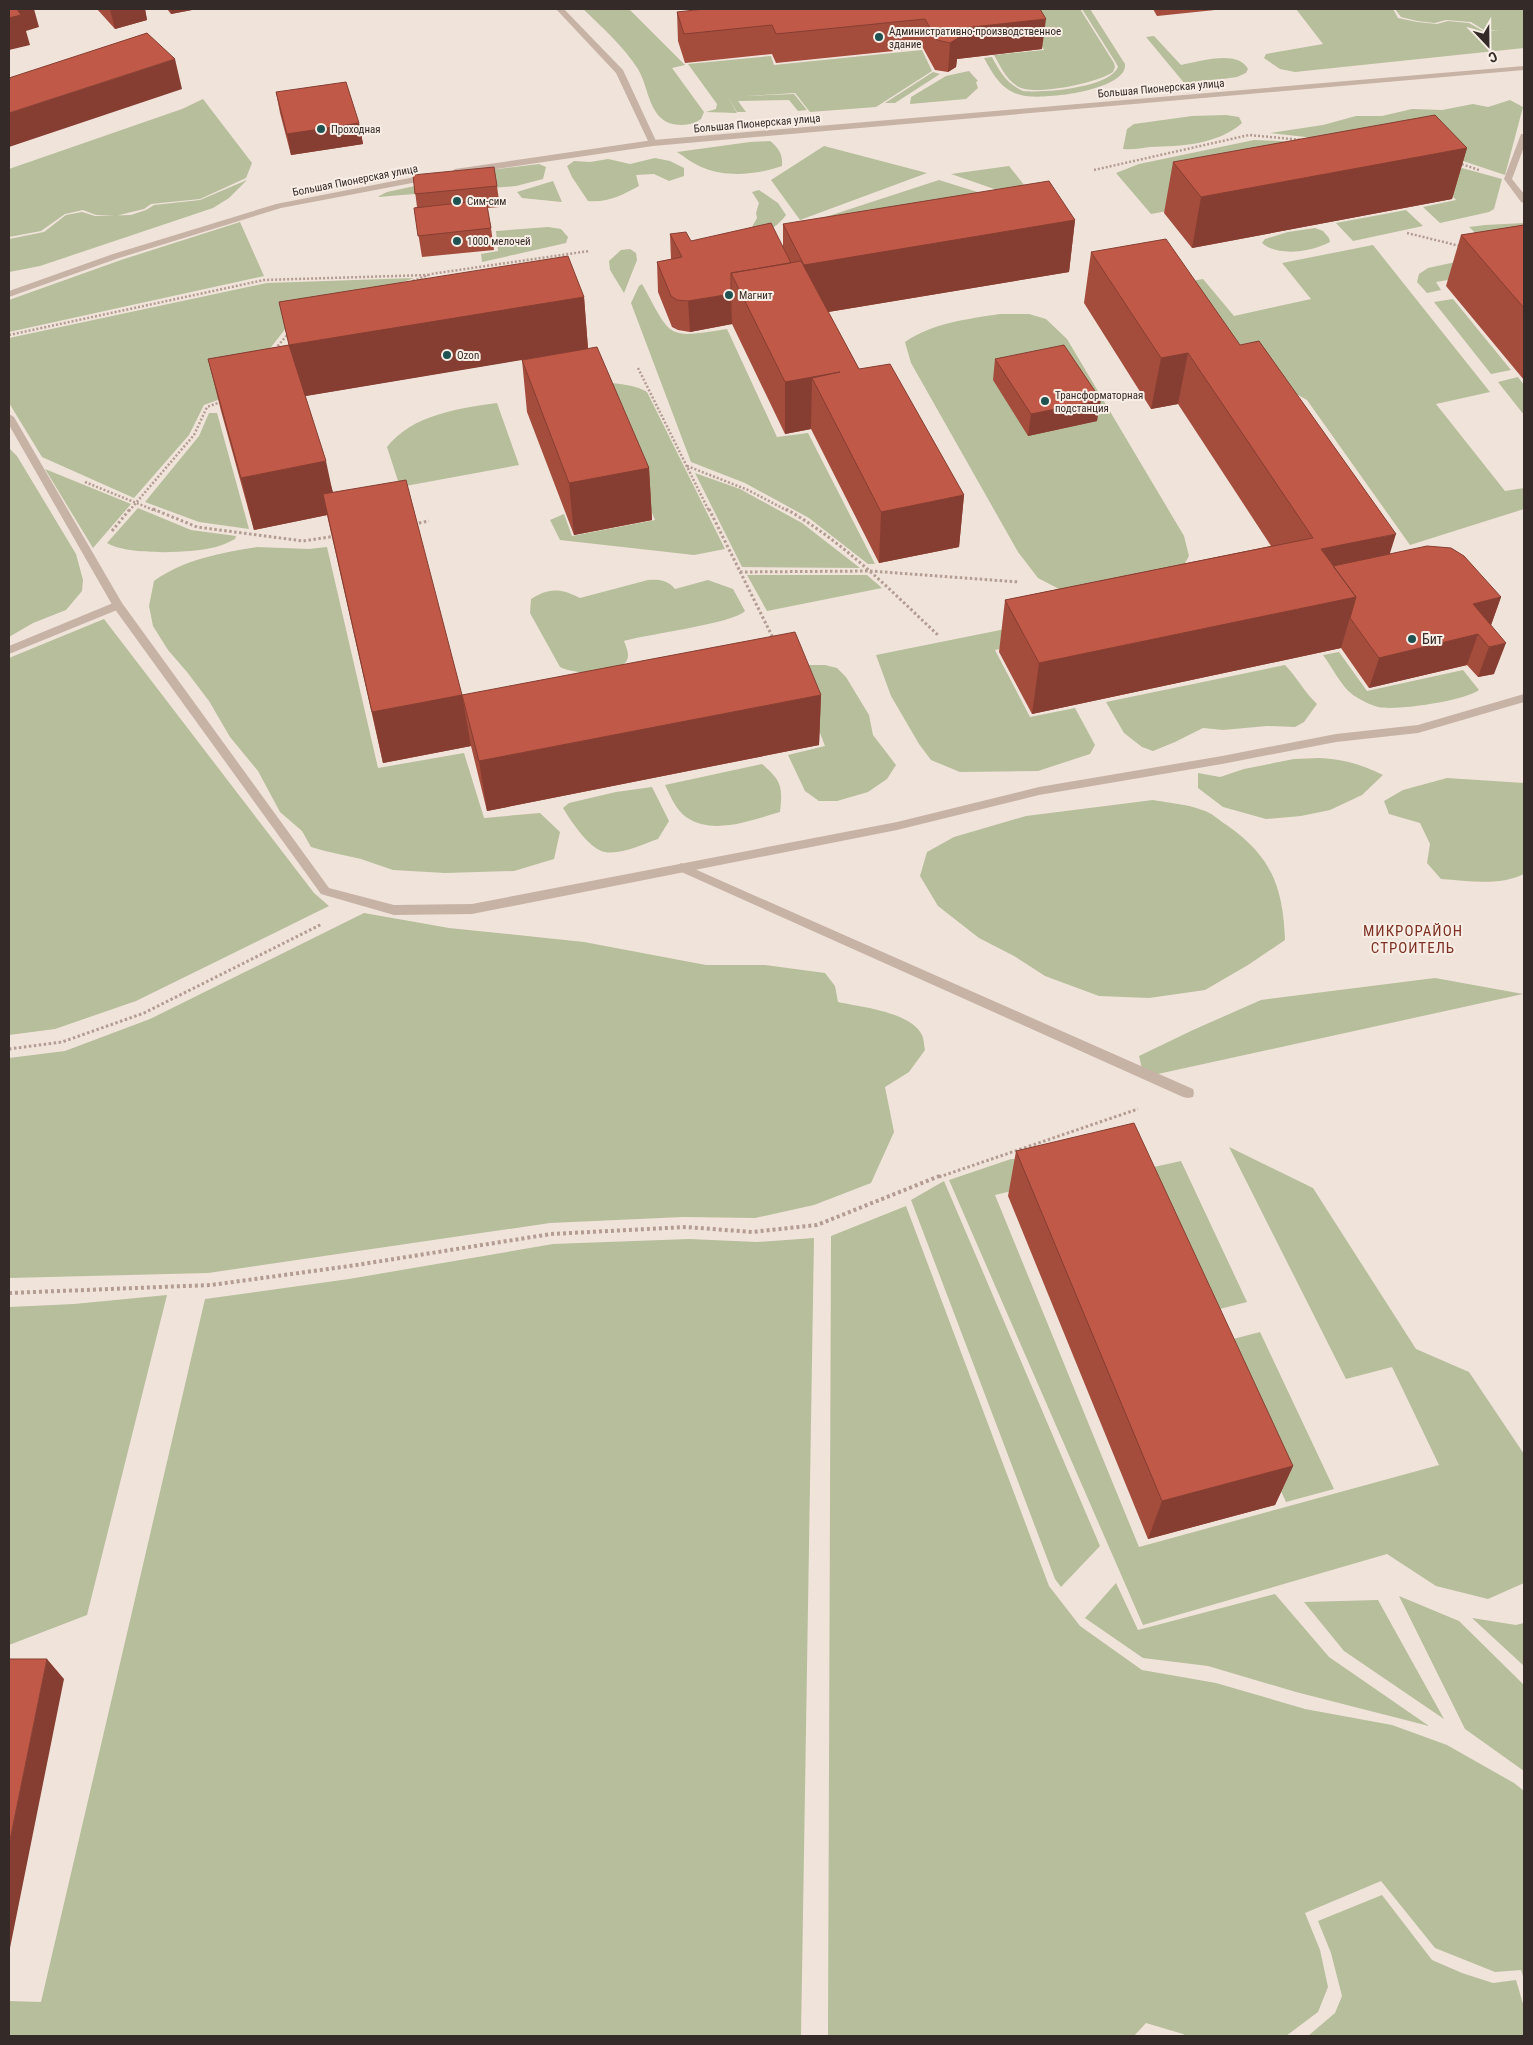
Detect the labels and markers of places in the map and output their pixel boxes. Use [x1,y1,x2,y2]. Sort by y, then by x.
place label: Административно-производственное здание [889,25,1061,51]
marker: Административно-производственное здание [873,31,885,43]
marker: Проходная [315,123,327,135]
place label: Проходная [331,123,381,136]
marker: Сим-сим [451,195,463,207]
place label: Сим-сим [467,195,506,208]
marker: 1000 мелочей [451,235,463,247]
place label: 1000 мелочей [467,235,531,248]
marker: Магнит [723,289,735,301]
place label: Магнит [739,289,773,302]
marker: Ozon [441,349,453,361]
place label: Ozon [457,349,479,362]
place label: Трансформаторная подстанция [1055,389,1143,415]
marker: Трансформаторная подстанция [1039,395,1051,407]
place label: Бит [1422,631,1443,647]
marker: Бит [1406,633,1418,645]

